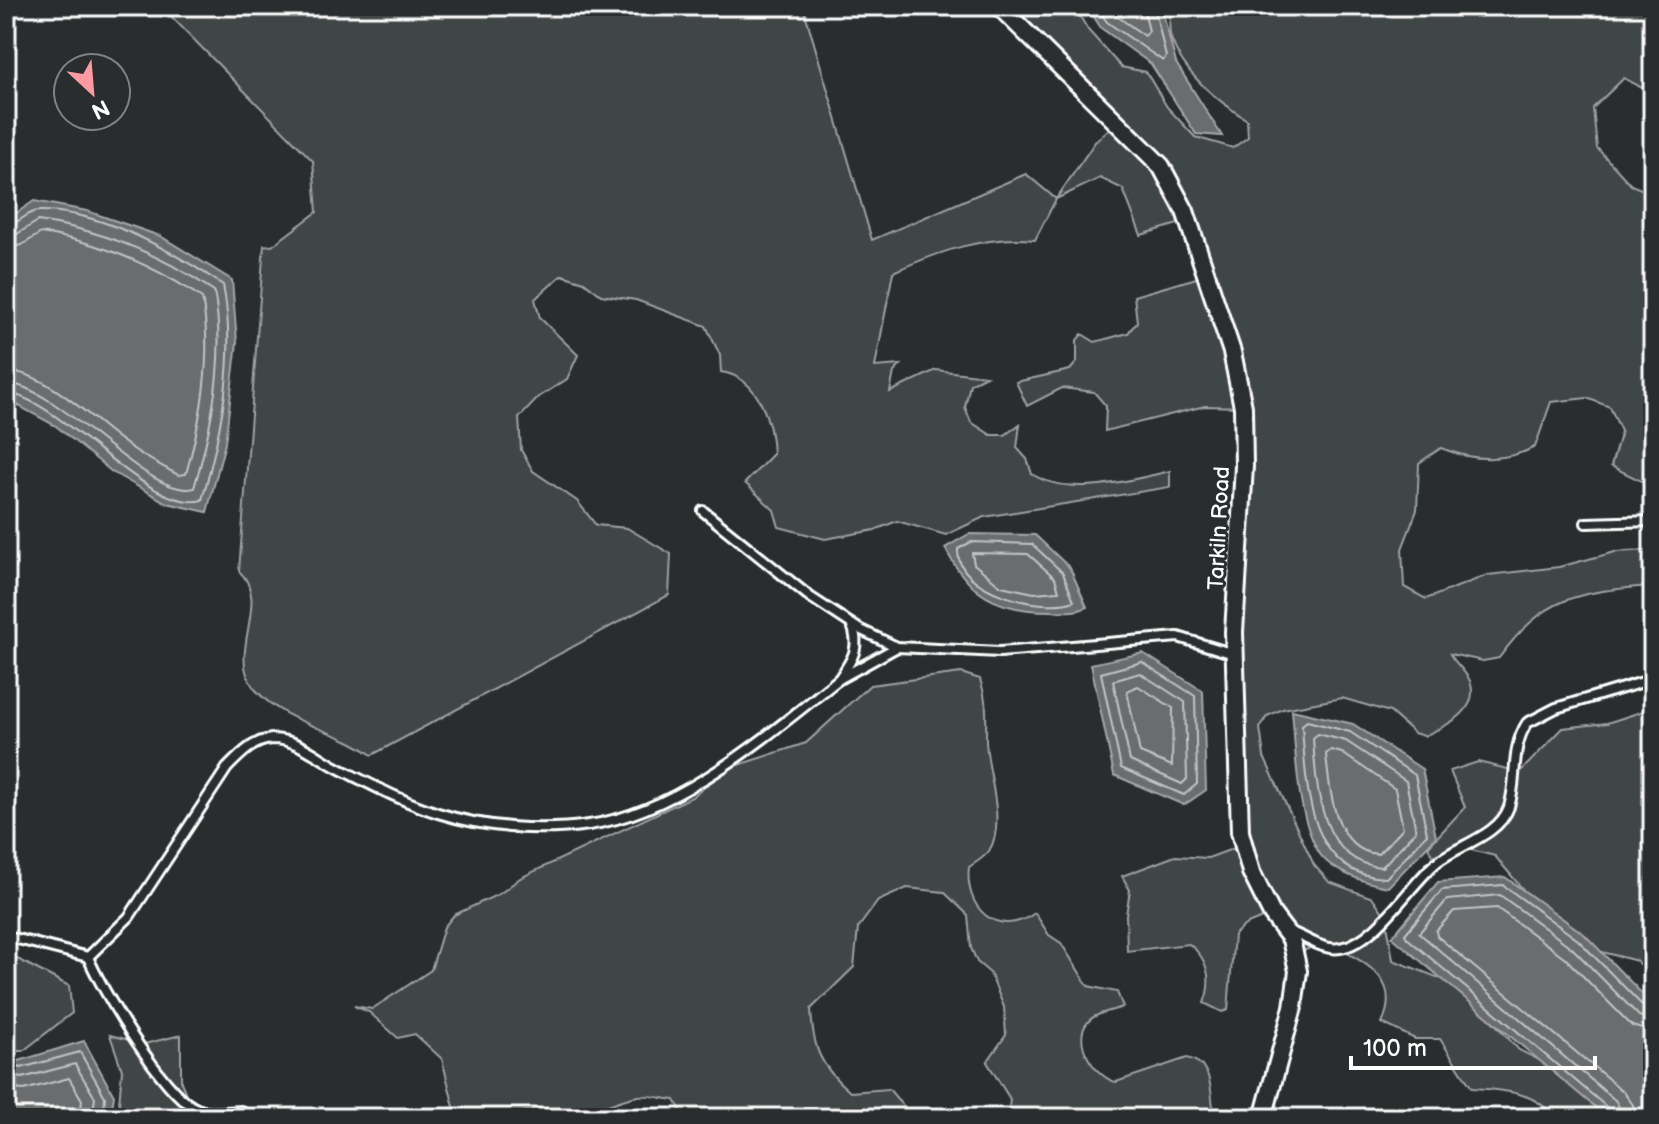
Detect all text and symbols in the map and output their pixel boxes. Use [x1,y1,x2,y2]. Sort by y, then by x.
north arrow [52,52,132,132]
text: N [87,93,113,124]
street label: Tarkiln Road [1203,466,1236,591]
scale bar [1351,1020,1595,1070]
text: 100 m [1363,1034,1427,1063]

